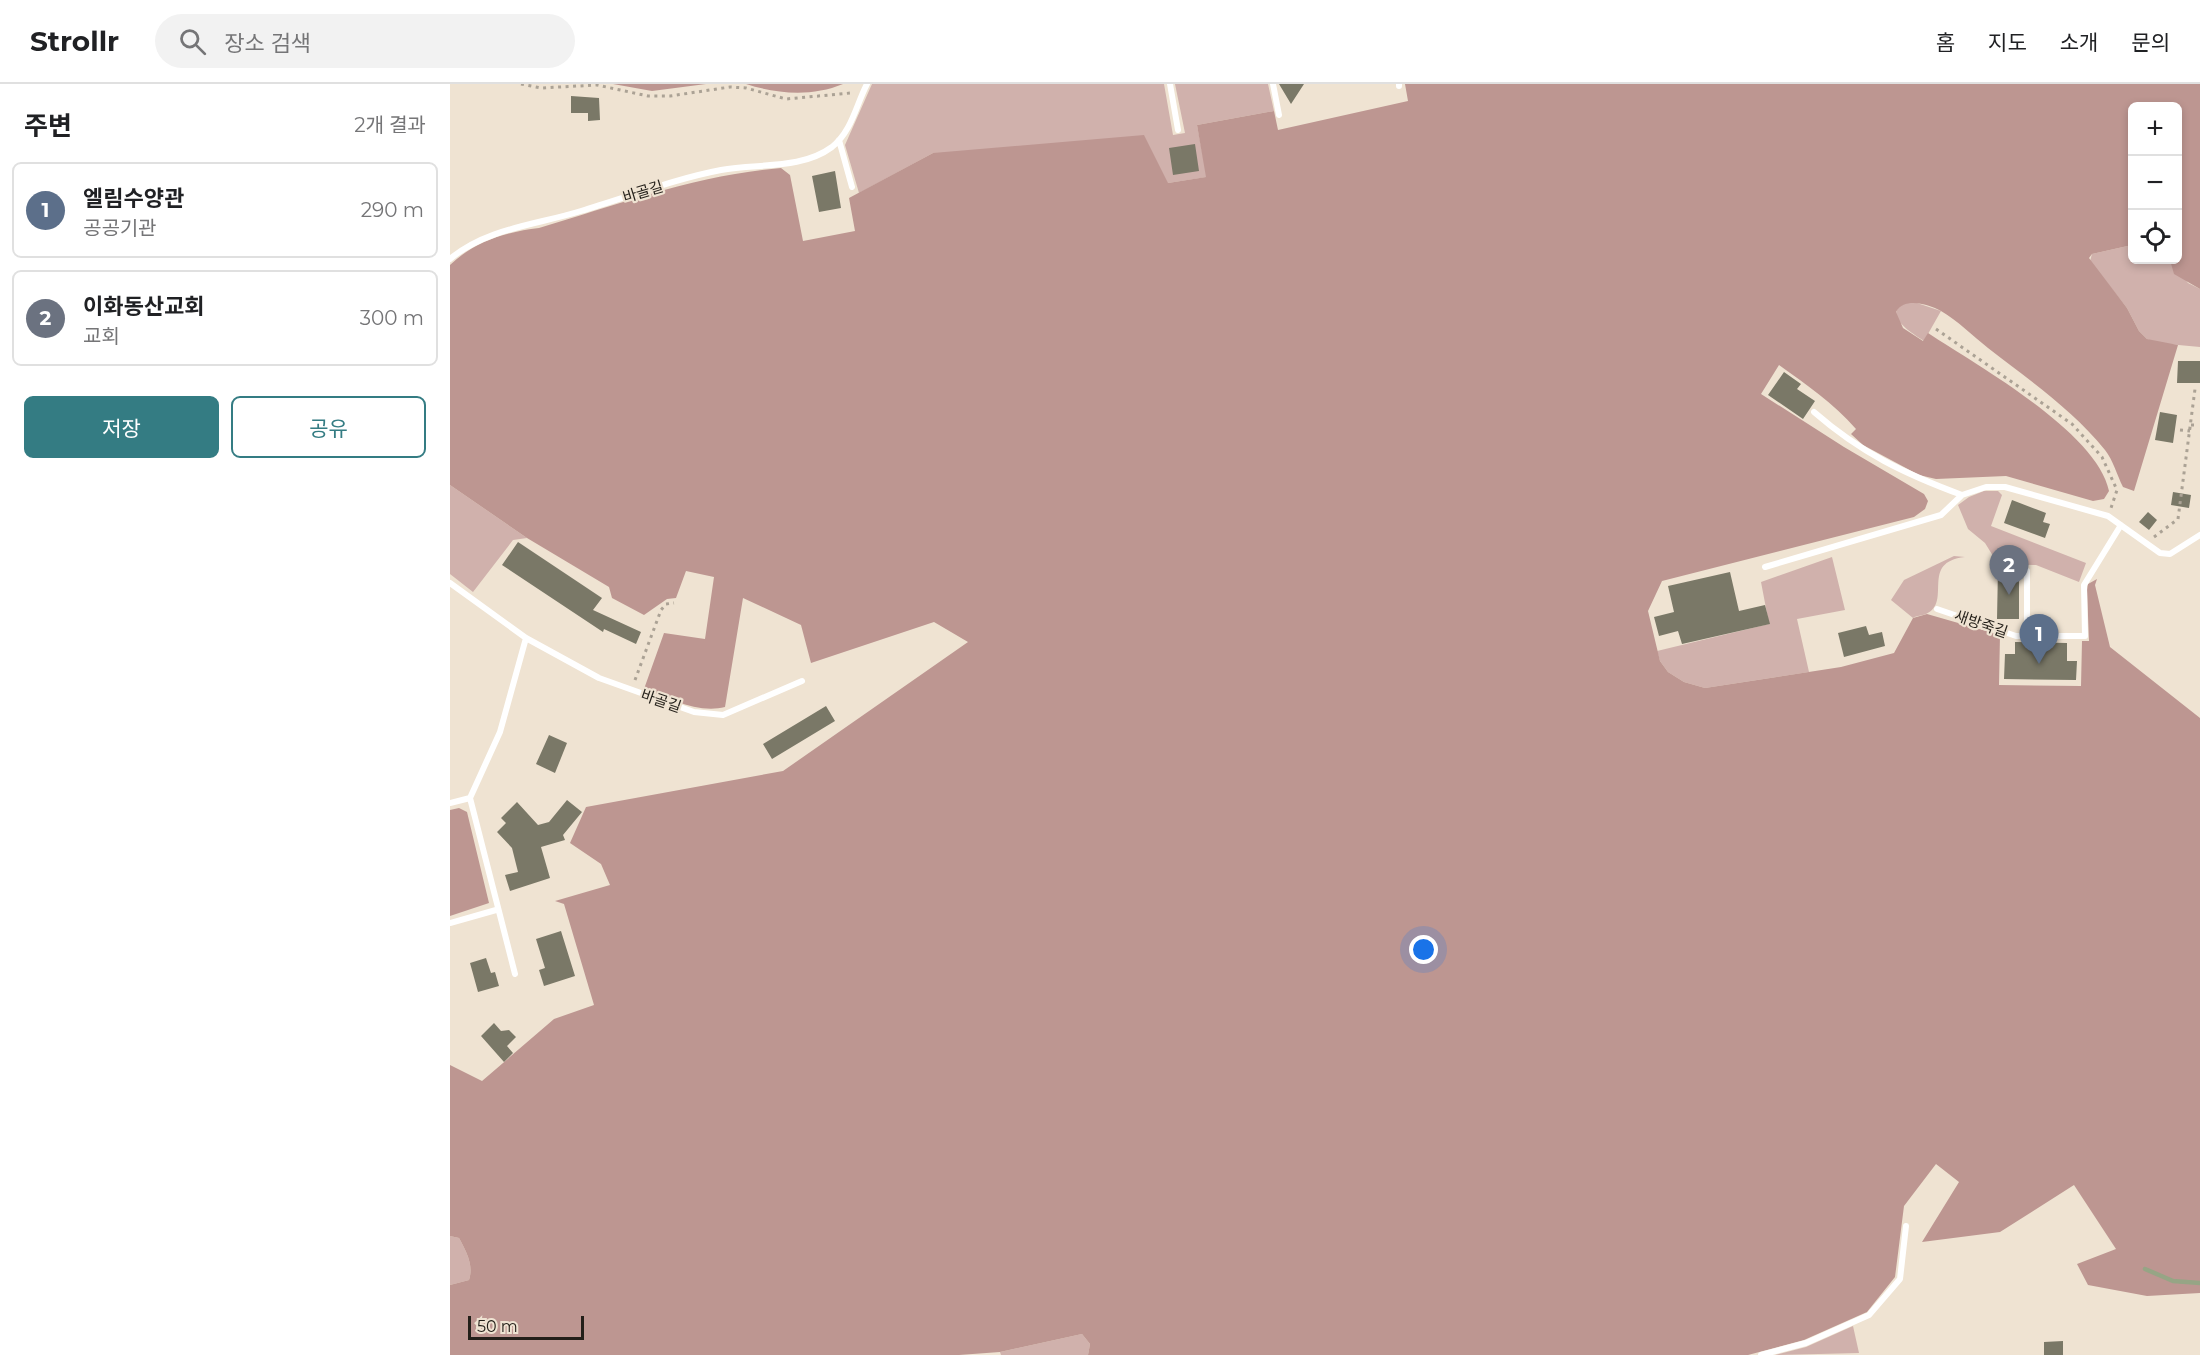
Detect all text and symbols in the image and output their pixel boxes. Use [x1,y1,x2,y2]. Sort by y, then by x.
search box [155,14,575,68]
text: Strollr [30,24,119,58]
icon: search [176,25,209,58]
text: 장소 검색 [224,30,311,57]
text: 홈 [1936,30,1955,55]
text: 지도 [1988,30,2027,55]
text: 소개 [2060,30,2098,55]
text: 문의 [2131,30,2170,55]
map controls [2128,102,2182,264]
button: + [2128,102,2182,156]
text: 주변 [24,110,72,142]
text: 2개 결과 [354,113,426,137]
button: − [2128,156,2182,210]
street label: 바골길 [620,176,665,207]
text: 엘림수양관 [83,185,184,212]
text: 1 [42,198,49,222]
text: 290 m [361,198,424,222]
button: locate [2128,210,2182,264]
text: 공공기관 [83,216,157,240]
text: 이화동산교회 [83,293,204,320]
text: 2 [40,306,51,330]
text: 300 m [360,306,424,330]
text: 교회 [83,324,120,348]
button: 저장 [24,396,219,458]
button: 공유 [231,396,426,458]
pin: 2 [1990,546,2028,595]
street label: 새방죽길 [1952,606,2010,641]
pin: 1 [2020,614,2058,664]
street label: 바골길 [638,685,684,716]
your location [1409,935,1438,964]
scale bar [468,1313,584,1340]
text: 50 m [477,1317,518,1336]

